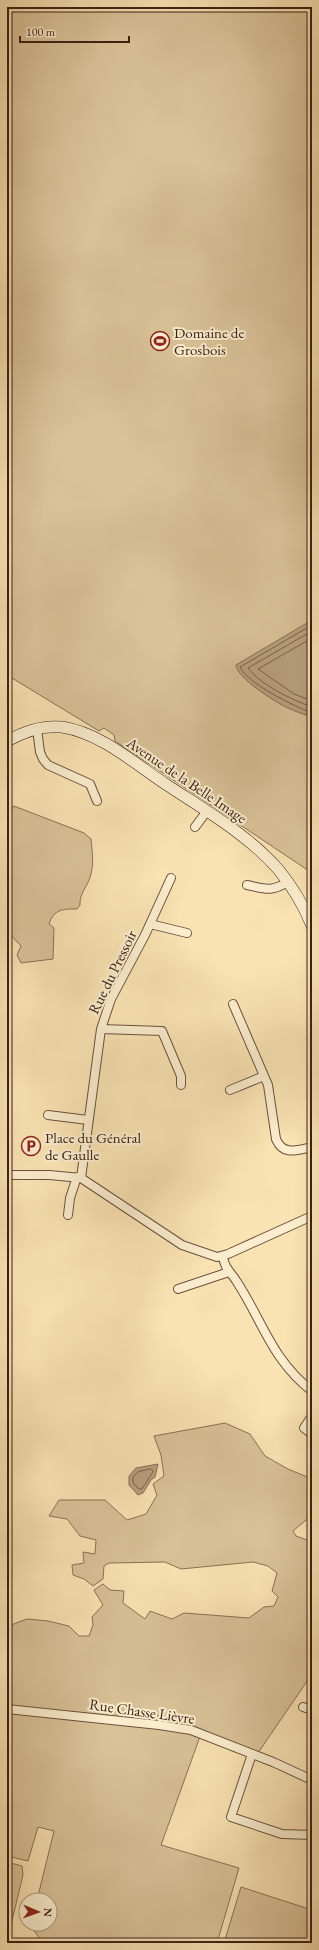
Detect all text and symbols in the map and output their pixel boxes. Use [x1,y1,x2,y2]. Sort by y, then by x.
scale bar [20,18,129,44]
text: 100 m [26,24,56,40]
place label: Domaine de Grosbois [174,323,244,359]
sports icon: Domaine de Grosbois [149,330,171,352]
street label: Avenue de la Belle Image [122,732,251,827]
street label: Rue du Pressoir [84,927,140,1017]
place label: Place du Général de Gaulle [45,1128,142,1164]
parking icon: Place du Général de Gaulle [20,1135,42,1157]
street label: Rue Chasse Lièvre [88,1694,196,1728]
north arrow [18,1892,58,1932]
text: N [41,1908,55,1917]

